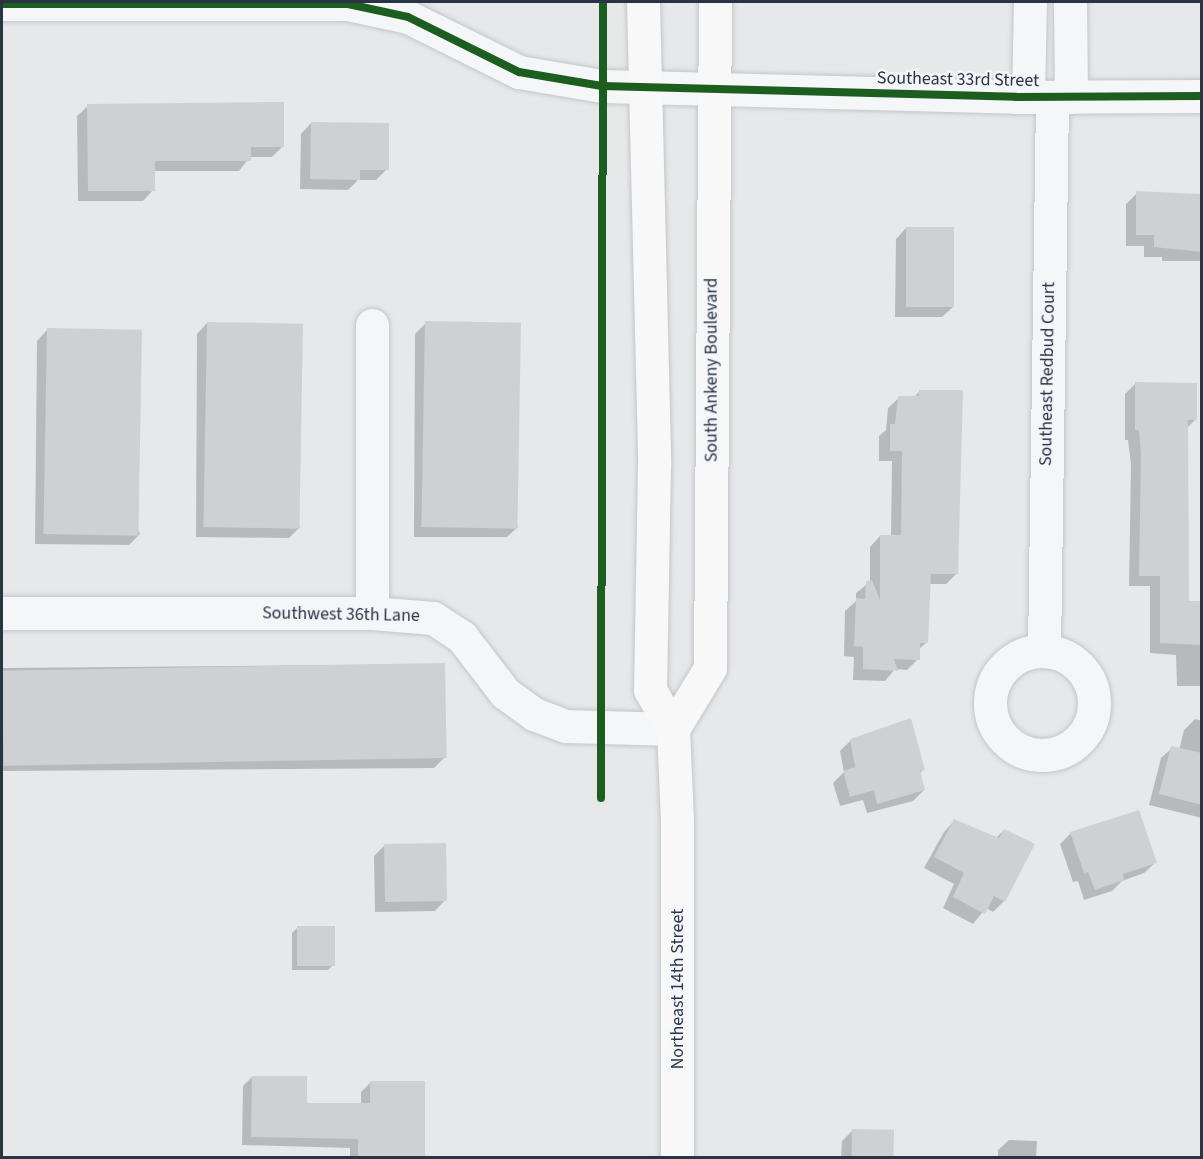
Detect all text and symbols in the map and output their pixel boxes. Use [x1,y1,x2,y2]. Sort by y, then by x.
street label: Southeast 33rd Street [877,68,1039,92]
street label: South Ankeny Boulevard [701,278,723,462]
street label: Southeast Redbud Court [1036,282,1060,466]
street label: Southwest 36th Lane [262,603,420,627]
street label: Northeast 14th Street [667,909,689,1069]

